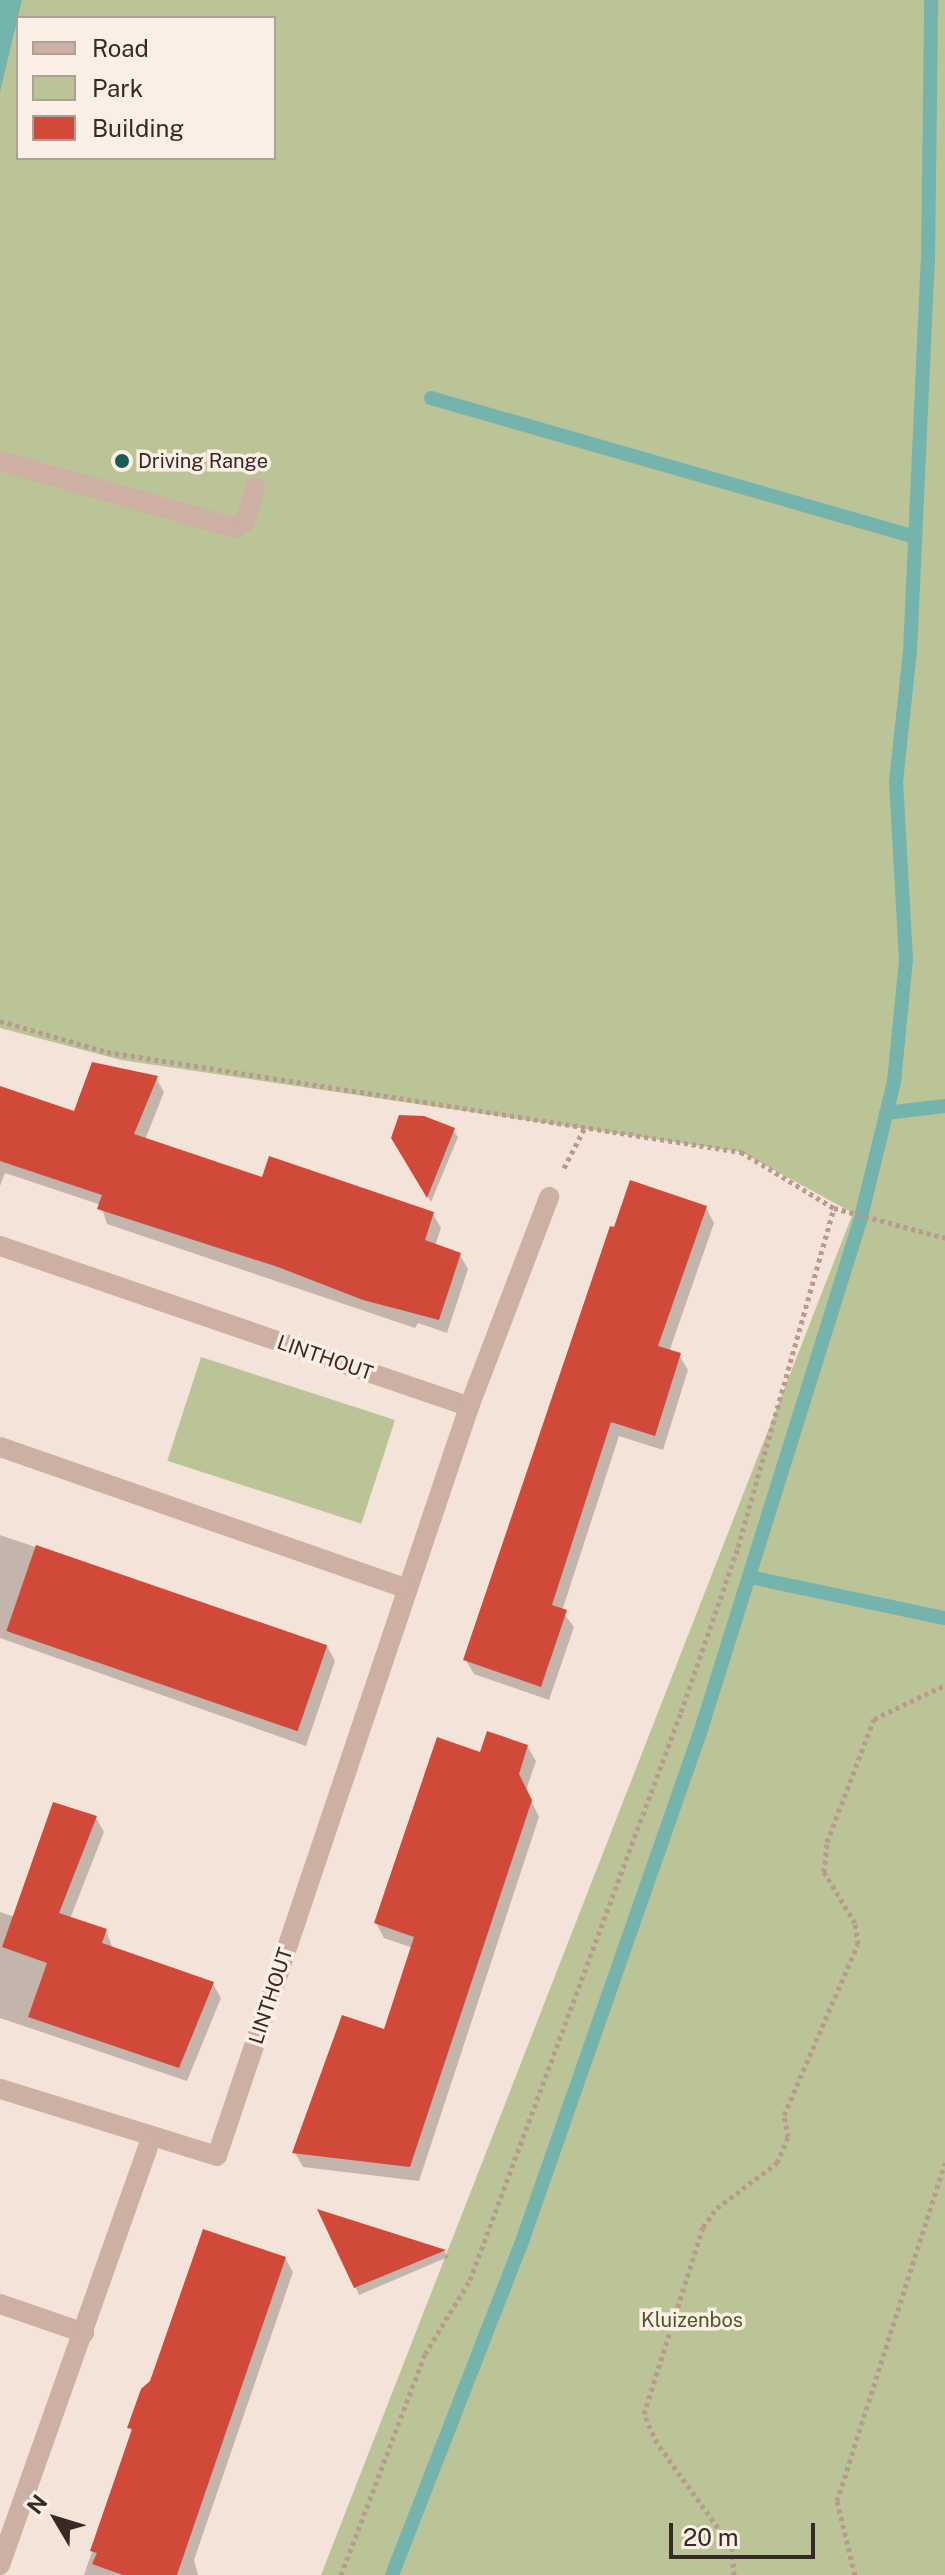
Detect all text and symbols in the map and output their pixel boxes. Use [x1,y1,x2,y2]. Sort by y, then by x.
legend [16,16,276,160]
text: Road [92,34,149,62]
text: Park [92,74,143,102]
text: Building [92,114,184,142]
place label: Driving Range [138,449,268,473]
marker: Driving Range [113,452,131,470]
street label: LINTHOUT [274,1330,376,1386]
street label: LINTHOUT [244,1945,298,2047]
park label: Kluizenbos [641,2308,743,2332]
north arrow [16,2479,96,2559]
text: N [22,2489,53,2519]
scale bar [673,2507,819,2557]
text: 20 m [683,2523,739,2551]

